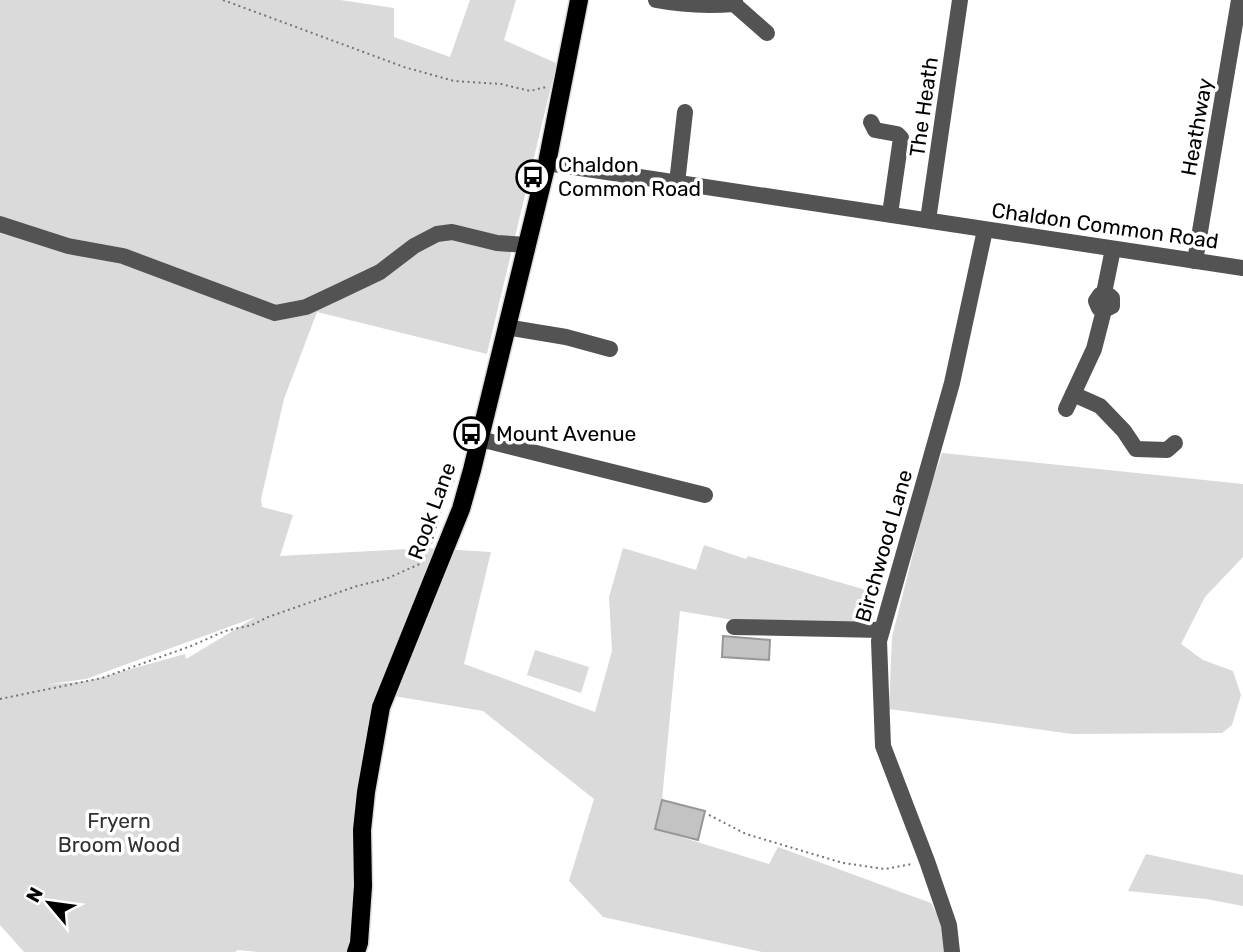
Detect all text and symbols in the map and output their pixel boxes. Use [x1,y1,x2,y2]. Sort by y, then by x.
street label: The Heath [904,55,943,159]
street label: Heathway [1176,76,1217,178]
place label: Chaldon Common Road [558,152,701,201]
bus stop icon: Chaldon Common Road [514,158,552,196]
street label: Chaldon Common Road [990,197,1220,254]
bus stop icon: Mount Avenue [452,415,490,453]
place label: Mount Avenue [496,421,636,446]
street label: Rook Lane [402,459,461,563]
street label: Birchwood Lane [850,467,917,625]
park label: Fryern Broom Wood [58,808,180,857]
north arrow [14,868,84,938]
text: N [21,883,48,907]

